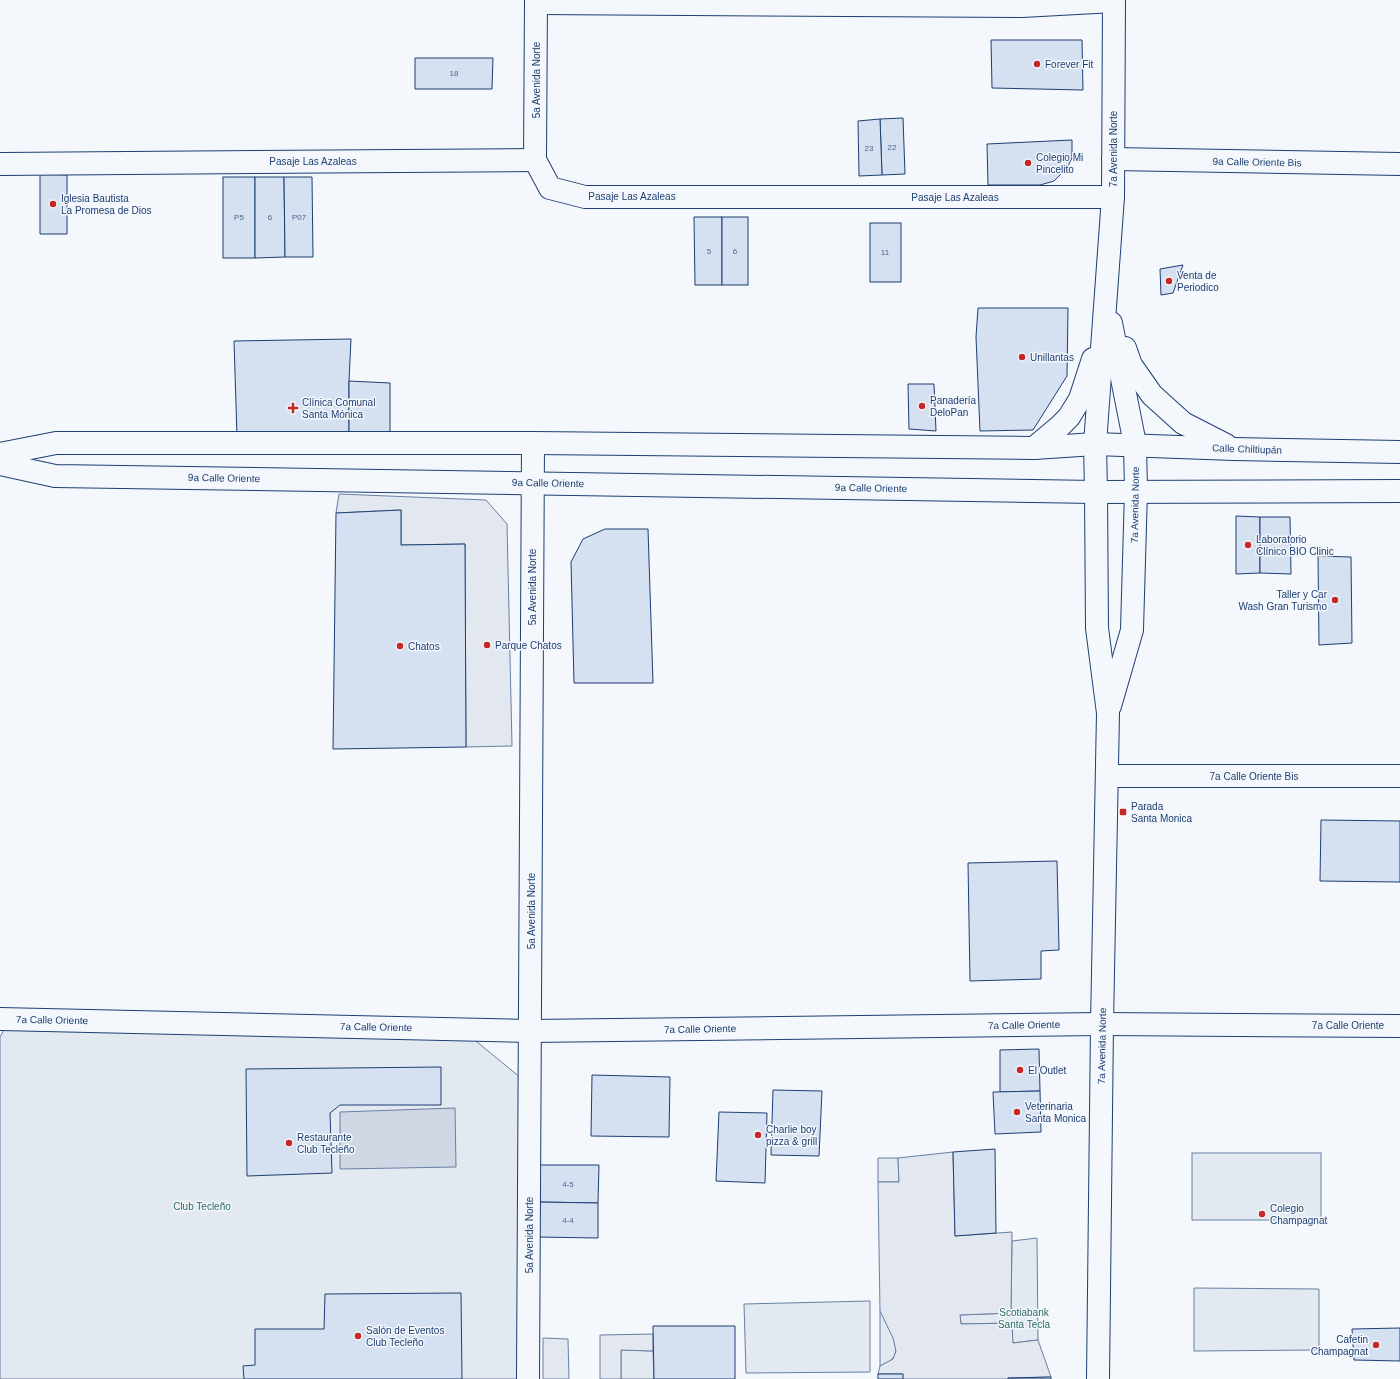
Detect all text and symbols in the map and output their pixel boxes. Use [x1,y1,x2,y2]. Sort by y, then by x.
street label: 5a Avenida Norte [531,41,542,118]
marker: Forever Fit [1032,59,1042,69]
place label: Forever Fit [1045,59,1094,70]
house number: 18 [450,69,459,78]
street label: 7a Avenida Norte [1108,110,1119,187]
house number: 22 [888,143,897,152]
house number: 23 [865,144,874,153]
place label: Colegio Mi Pincelito [1036,152,1083,175]
street label: Pasaje Las Azaleas [269,156,357,167]
street label: 9a Calle Oriente Bis [1212,156,1302,168]
marker: Colegio Mi Pincelito [1023,158,1033,168]
street label: Pasaje Las Azaleas [588,191,676,202]
street label: Pasaje Las Azaleas [911,192,999,203]
place label: Iglesia Bautista La Promesa de Dios [61,193,152,216]
marker: Iglesia Bautista La Promesa de Dios [48,199,58,209]
house number: P5 [234,213,244,222]
house number: 6 [268,213,273,222]
house number: P07 [292,213,307,222]
house number: 5 [707,247,712,256]
house number: 6 [733,247,738,256]
house number: 11 [881,248,890,257]
place label: Venta de Periodico [1177,270,1219,293]
marker: Venta de Periodico [1164,276,1174,286]
marker: Unillantas [1017,352,1027,362]
place label: Unillantas [1030,352,1074,363]
place label: Panadería DeloPan [930,395,977,418]
place label: Clínica Comunal Santa Mónica [302,397,375,420]
marker: Panadería DeloPan [917,401,927,411]
marker: Clínica Comunal Santa Mónica [287,402,299,414]
street label: Calle Chiltiupán [1212,442,1282,456]
street label: 7a Avenida Norte [1129,466,1141,543]
street label: 9a Calle Oriente [188,472,261,484]
street label: 9a Calle Oriente [512,477,585,489]
street label: 9a Calle Oriente [835,482,908,494]
place label: Laboratorio Clínico BIO Clinic [1256,534,1334,557]
marker: Laboratorio Clínico BIO Clinic [1243,540,1253,550]
street label: 5a Avenida Norte [527,548,538,625]
place label: Taller y Car Wash Gran Turismo [1238,589,1328,612]
marker: Taller y Car Wash Gran Turismo [1330,595,1340,605]
marker: Parque Chatos [482,640,492,650]
place label: Parque Chatos [495,640,562,651]
marker: Chatos [395,641,405,651]
place label: Chatos [408,641,440,652]
street label: 7a Calle Oriente Bis [1210,771,1298,782]
place label: Parada Santa Monica [1131,801,1193,824]
marker: Parada Santa Monica [1118,807,1128,817]
street label: 5a Avenida Norte [526,872,537,949]
street label: 7a Avenida Norte [1096,1007,1108,1084]
street label: 7a Calle Oriente [16,1014,89,1026]
street label: 7a Calle Oriente [988,1019,1061,1031]
street label: 7a Calle Oriente [1312,1020,1385,1031]
street label: 7a Calle Oriente [340,1021,413,1033]
street label: 7a Calle Oriente [664,1023,737,1035]
marker: El Outlet [1015,1065,1025,1075]
place label: El Outlet [1028,1065,1067,1076]
place label: Veterinaria Santa Monica [1025,1101,1087,1124]
marker: Veterinaria Santa Monica [1012,1107,1022,1117]
place label: Charlie boy pizza & grill [766,1124,817,1147]
marker: Charlie boy pizza & grill [753,1130,763,1140]
place label: Restaurante Club Tecleño [297,1132,355,1155]
marker: Restaurante Club Tecleño [284,1138,294,1148]
house number: 4-5 [562,1180,574,1189]
street label: 5a Avenida Norte [524,1196,535,1273]
park label: Club Tecleño [173,1201,231,1212]
place label: Colegio Champagnat [1270,1203,1327,1226]
marker: Colegio Champagnat [1257,1209,1267,1219]
house number: 4-4 [562,1216,574,1225]
park label: Scotiabank Santa Tecla [998,1307,1050,1330]
place label: Salón de Eventos Club Tecleño [366,1325,444,1348]
marker: Salón de Eventos Club Tecleño [353,1331,363,1341]
place label: Cafetin Champagnat [1311,1334,1368,1357]
marker: Cafetin Champagnat [1371,1340,1381,1350]

